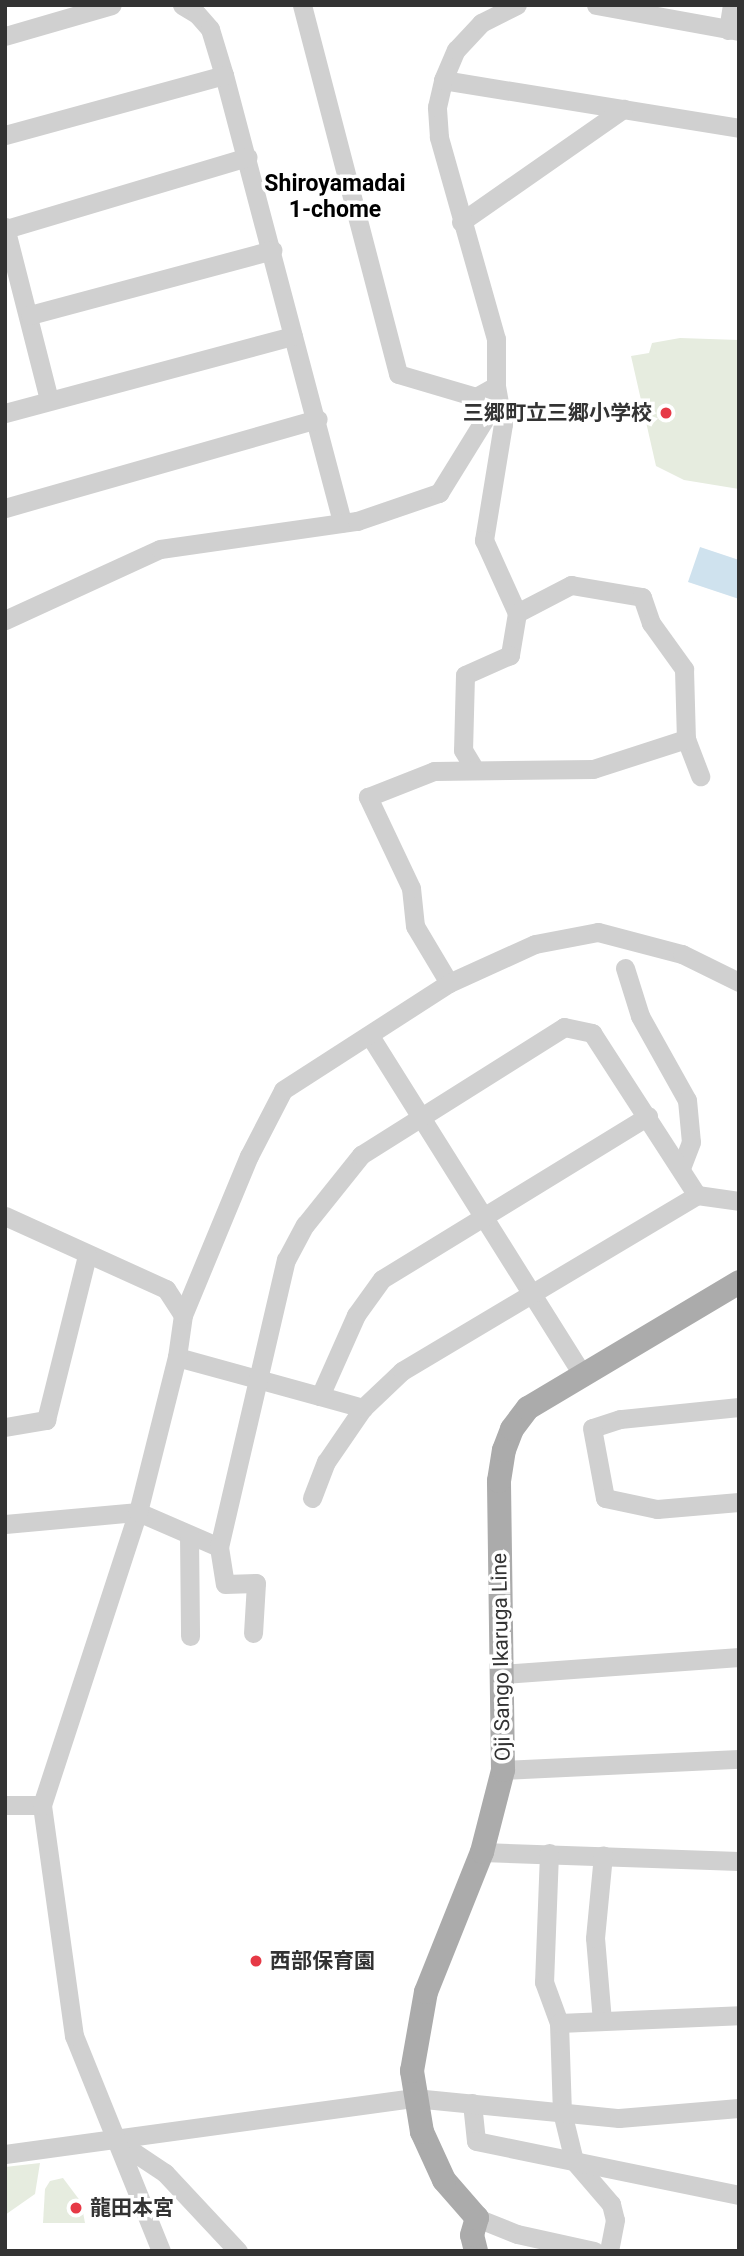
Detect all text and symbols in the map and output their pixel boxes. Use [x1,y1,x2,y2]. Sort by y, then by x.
district label: Shiroyamadai 1-chome [264,170,406,224]
place label: 三郷町立三郷小学校 [463,400,652,426]
marker: 三郷町立三郷小学校 [658,405,674,421]
street label: Oji Sango Ikaruga Line [487,1553,515,1761]
place label: 西部保育園 [270,1948,375,1974]
marker: 西部保育園 [248,1953,264,1969]
place label: 龍田本宮 [90,2195,174,2221]
marker: 龍田本宮 [68,2200,84,2216]

